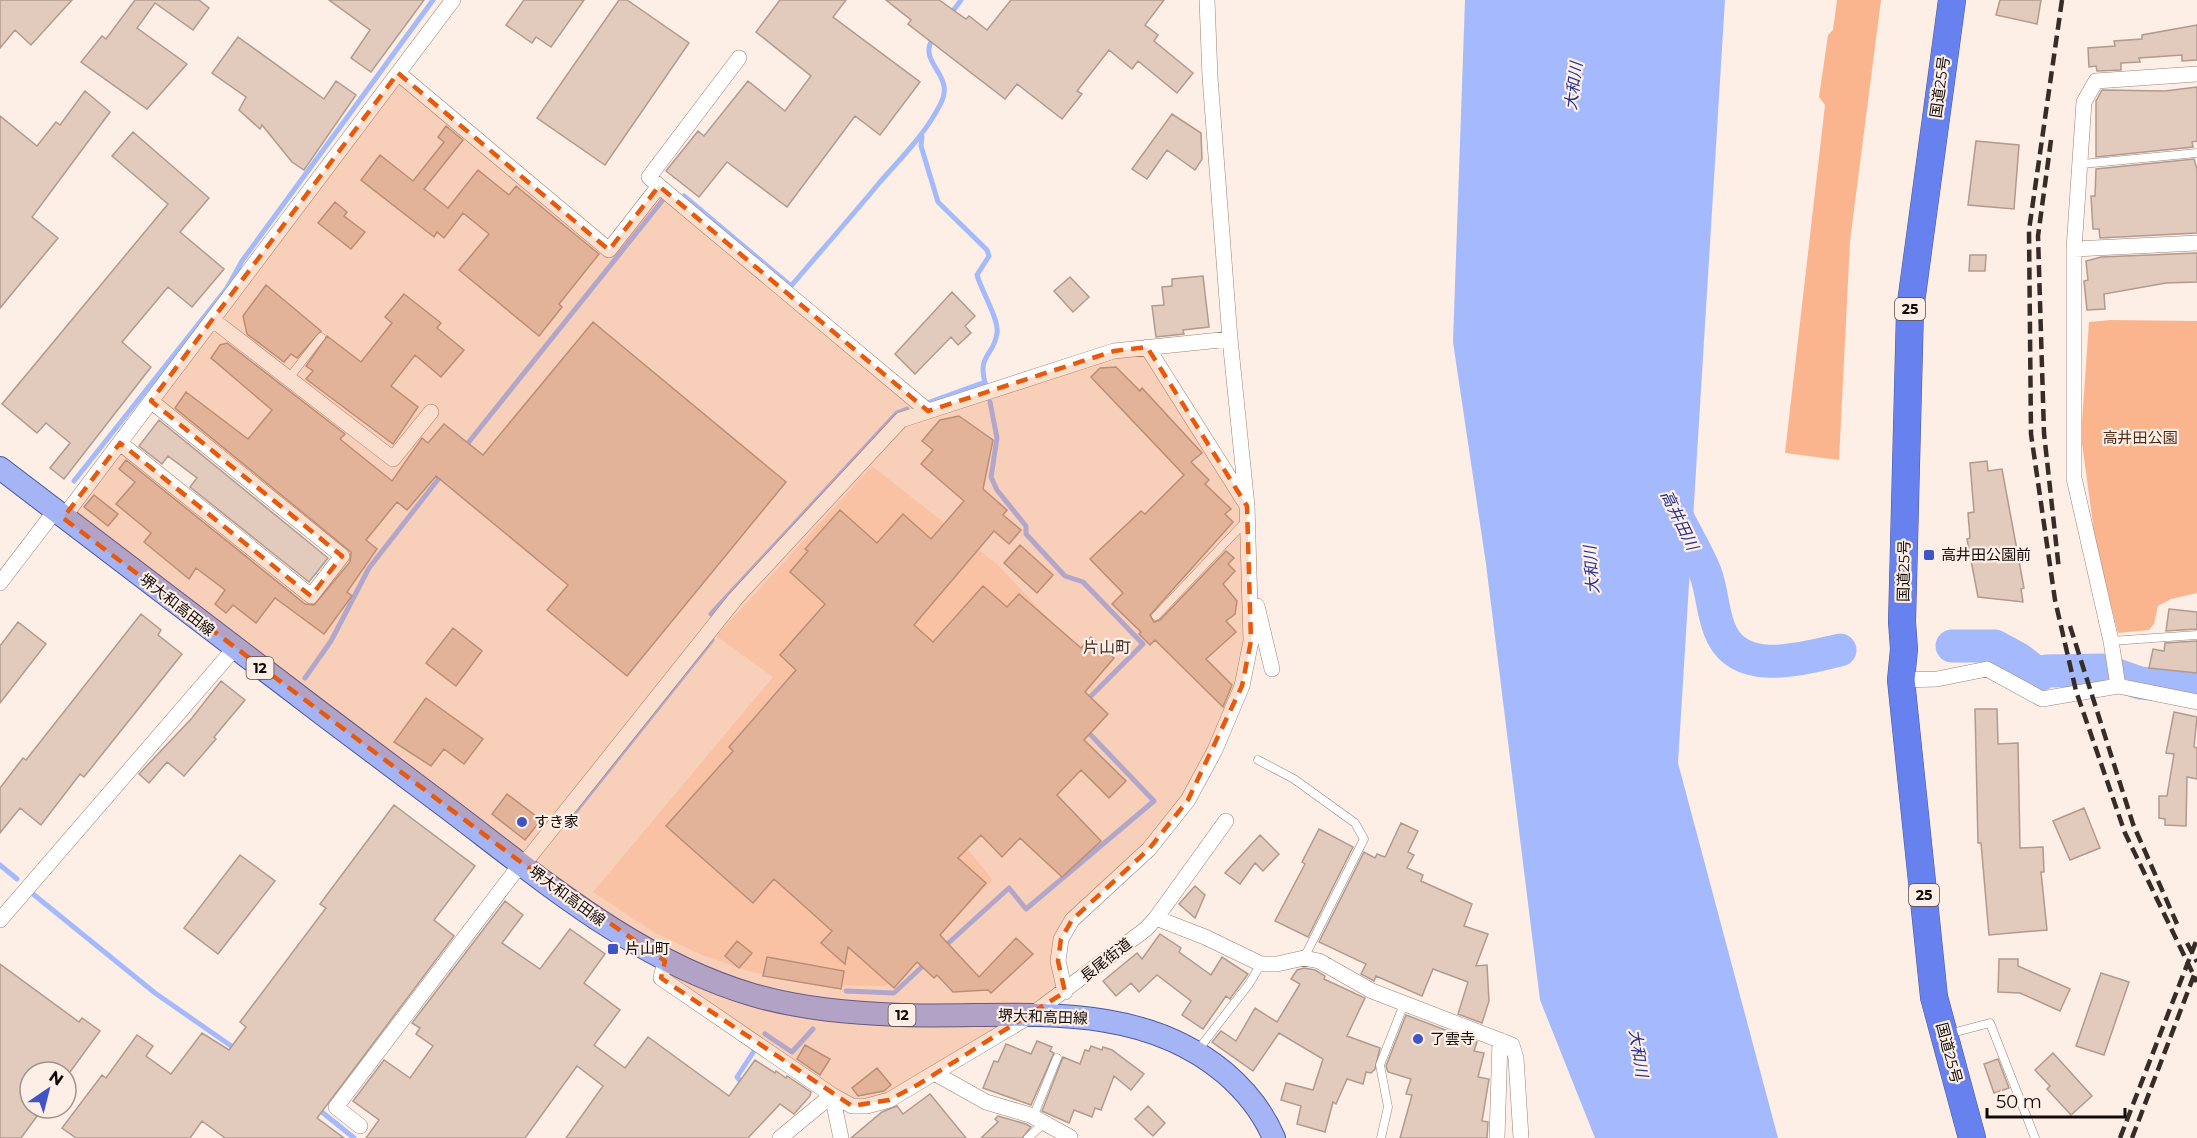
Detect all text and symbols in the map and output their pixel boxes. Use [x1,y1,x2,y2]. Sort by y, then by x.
street label: 国道25号 [1926,55,1953,119]
water label: 大和川 [1561,59,1586,111]
road number: 25 [1895,298,1925,320]
park label: 高井田公園 [2102,428,2178,447]
water label: 高井田川 [1657,487,1703,555]
street label: 国道25号 [1893,540,1914,602]
water label: 大和川 [1580,543,1603,595]
place label: 高井田公園前 [1941,545,2031,564]
marker: 高井田公園前 [1922,548,1936,562]
street label: 堺大和高田線 [136,569,219,640]
district label: 片山町 [1083,638,1131,657]
road number: 12 [246,657,274,679]
place label: すき家 [534,812,579,831]
marker: すき家 [515,815,529,829]
street label: 堺大和高田線 [525,861,609,930]
road number: 25 [1909,884,1939,906]
street label: 長尾街道 [1076,934,1135,986]
place label: 片山町 [625,939,670,958]
marker: 片山町 [606,942,620,956]
road number: 12 [888,1004,916,1026]
street label: 堺大和高田線 [998,1005,1088,1028]
street label: 国道25号 [1932,1020,1967,1085]
water label: 大和川 [1625,1028,1652,1080]
place label: 了雲寺 [1430,1029,1475,1048]
marker: 了雲寺 [1411,1032,1425,1046]
north arrow [18,1060,78,1120]
text: N [46,1067,67,1090]
scale bar [1987,1081,2125,1119]
text: 50 m [1996,1091,2042,1113]

